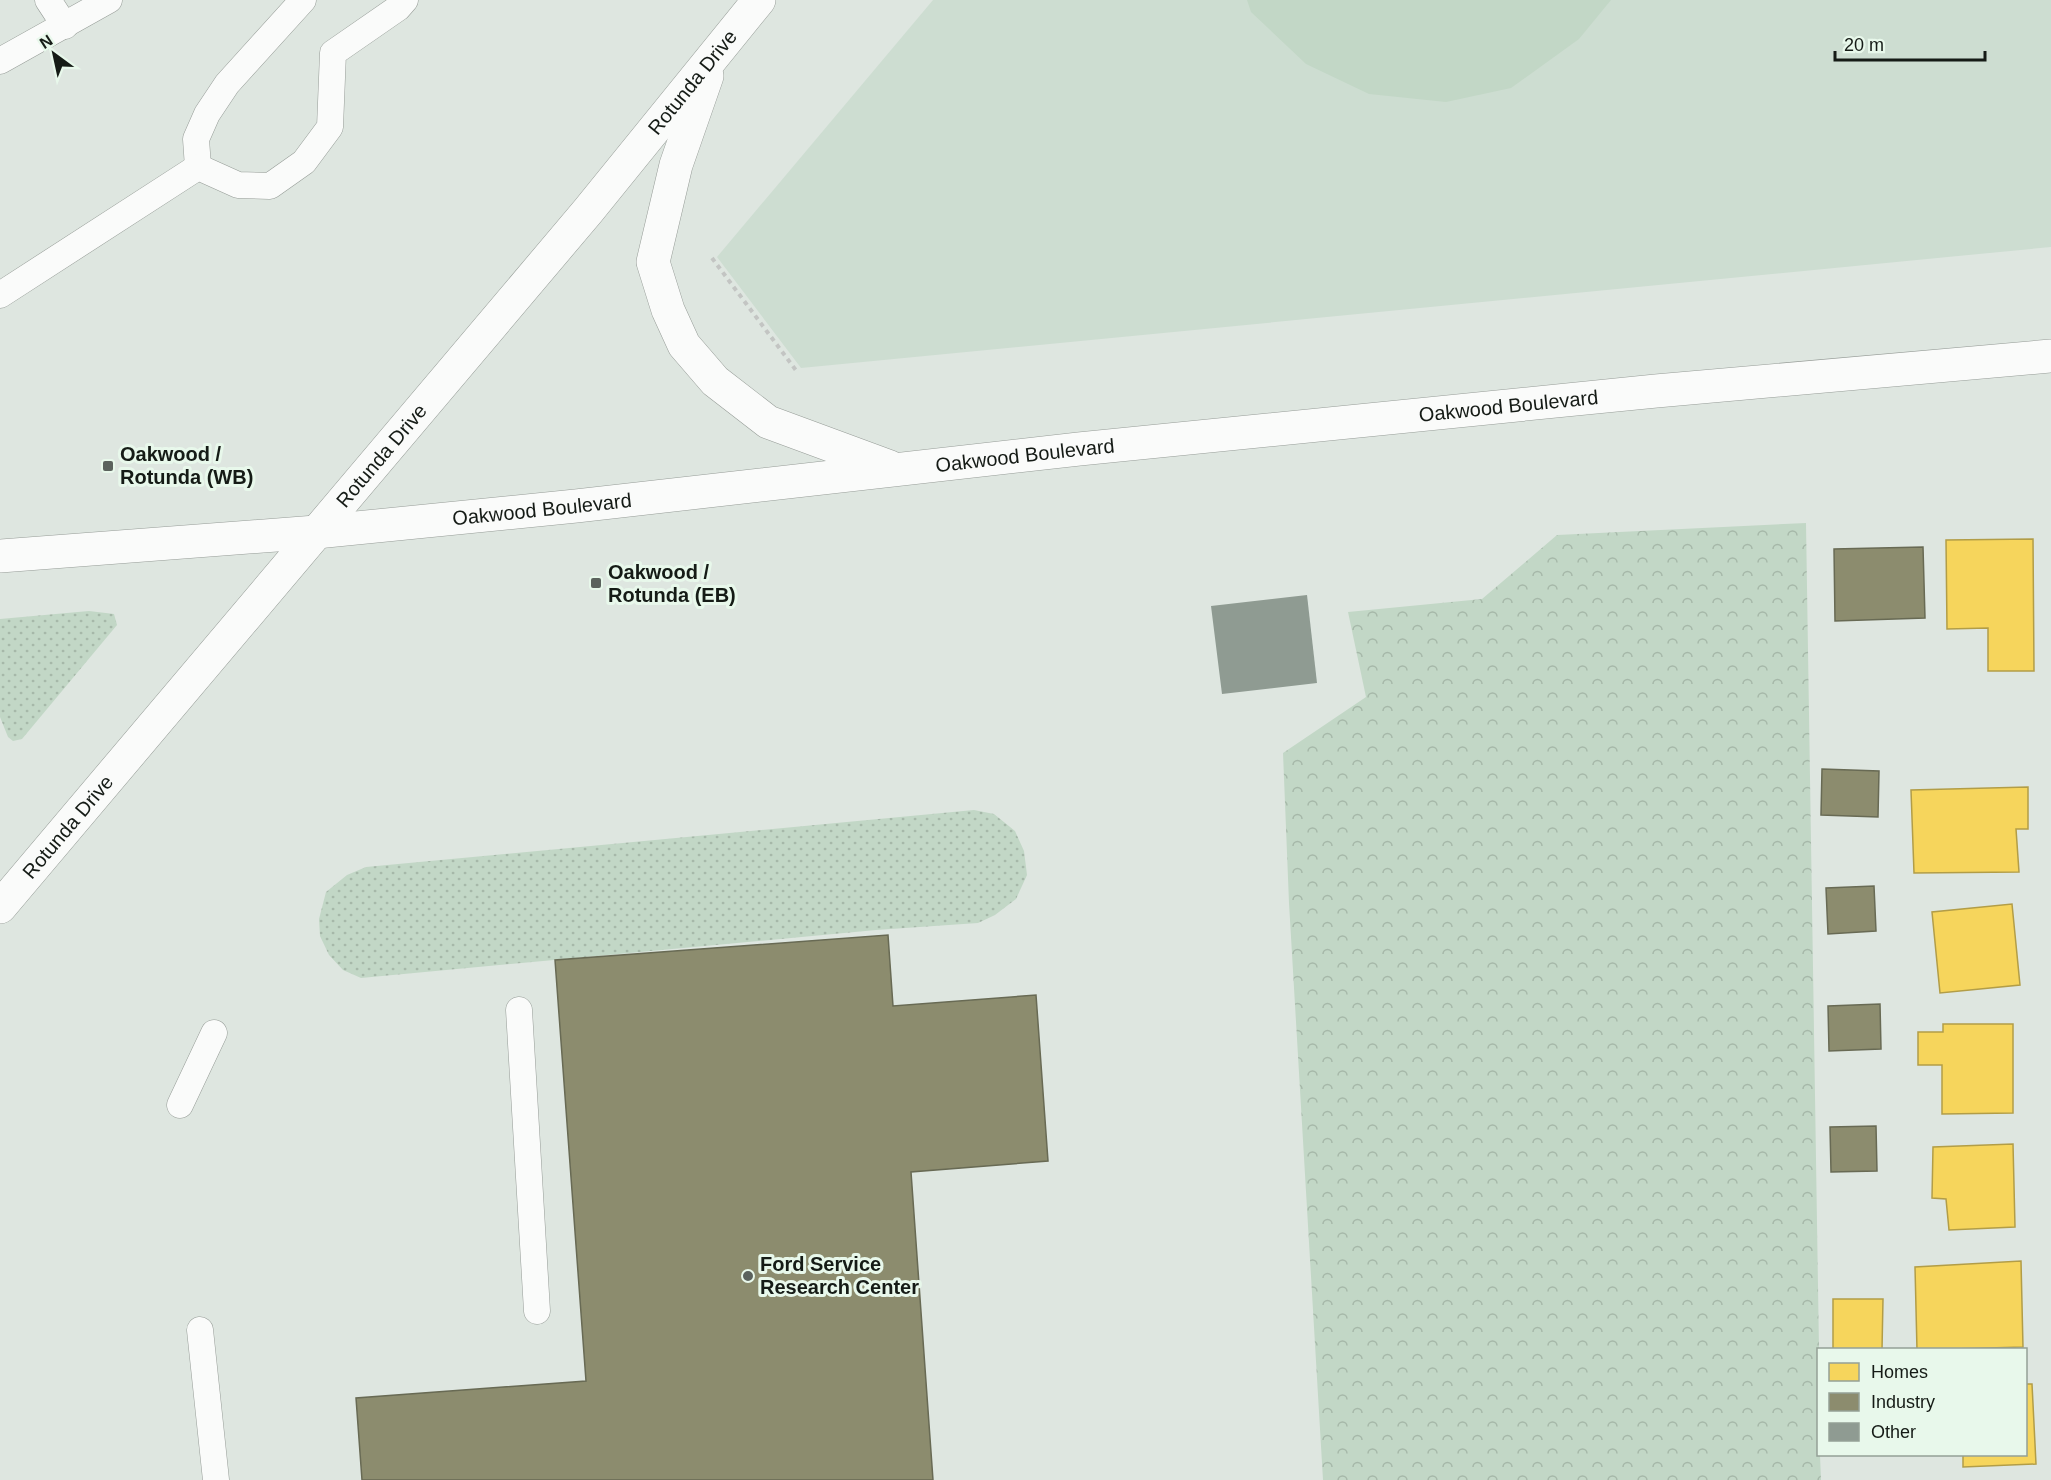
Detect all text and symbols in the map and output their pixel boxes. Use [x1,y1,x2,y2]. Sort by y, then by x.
north arrow [24,24,84,84]
scale bar [1835,24,1985,62]
street label: Rotunda Drive [644,26,741,139]
text: N [37,32,56,52]
text: 20 m [1844,35,1884,55]
street label: Oakwood Boulevard [1418,386,1599,426]
street label: Rotunda Drive [332,400,431,511]
street label: Oakwood Boulevard [934,434,1116,476]
place label: Oakwood / Rotunda (WB) [120,443,253,488]
marker: Oakwood / Rotunda (WB) [101,459,115,473]
street label: Oakwood Boulevard [451,489,633,529]
place label: Oakwood / Rotunda (EB) [608,561,736,606]
marker: Oakwood / Rotunda (EB) [589,576,603,590]
street label: Rotunda Drive [18,771,117,883]
place label: Ford Service Research Center [760,1253,919,1298]
marker: Ford Service Research Center [741,1269,755,1283]
legend [1817,1348,2027,1456]
text: Homes [1871,1362,1928,1382]
text: Industry [1871,1392,1935,1412]
text: Other [1871,1422,1916,1442]

